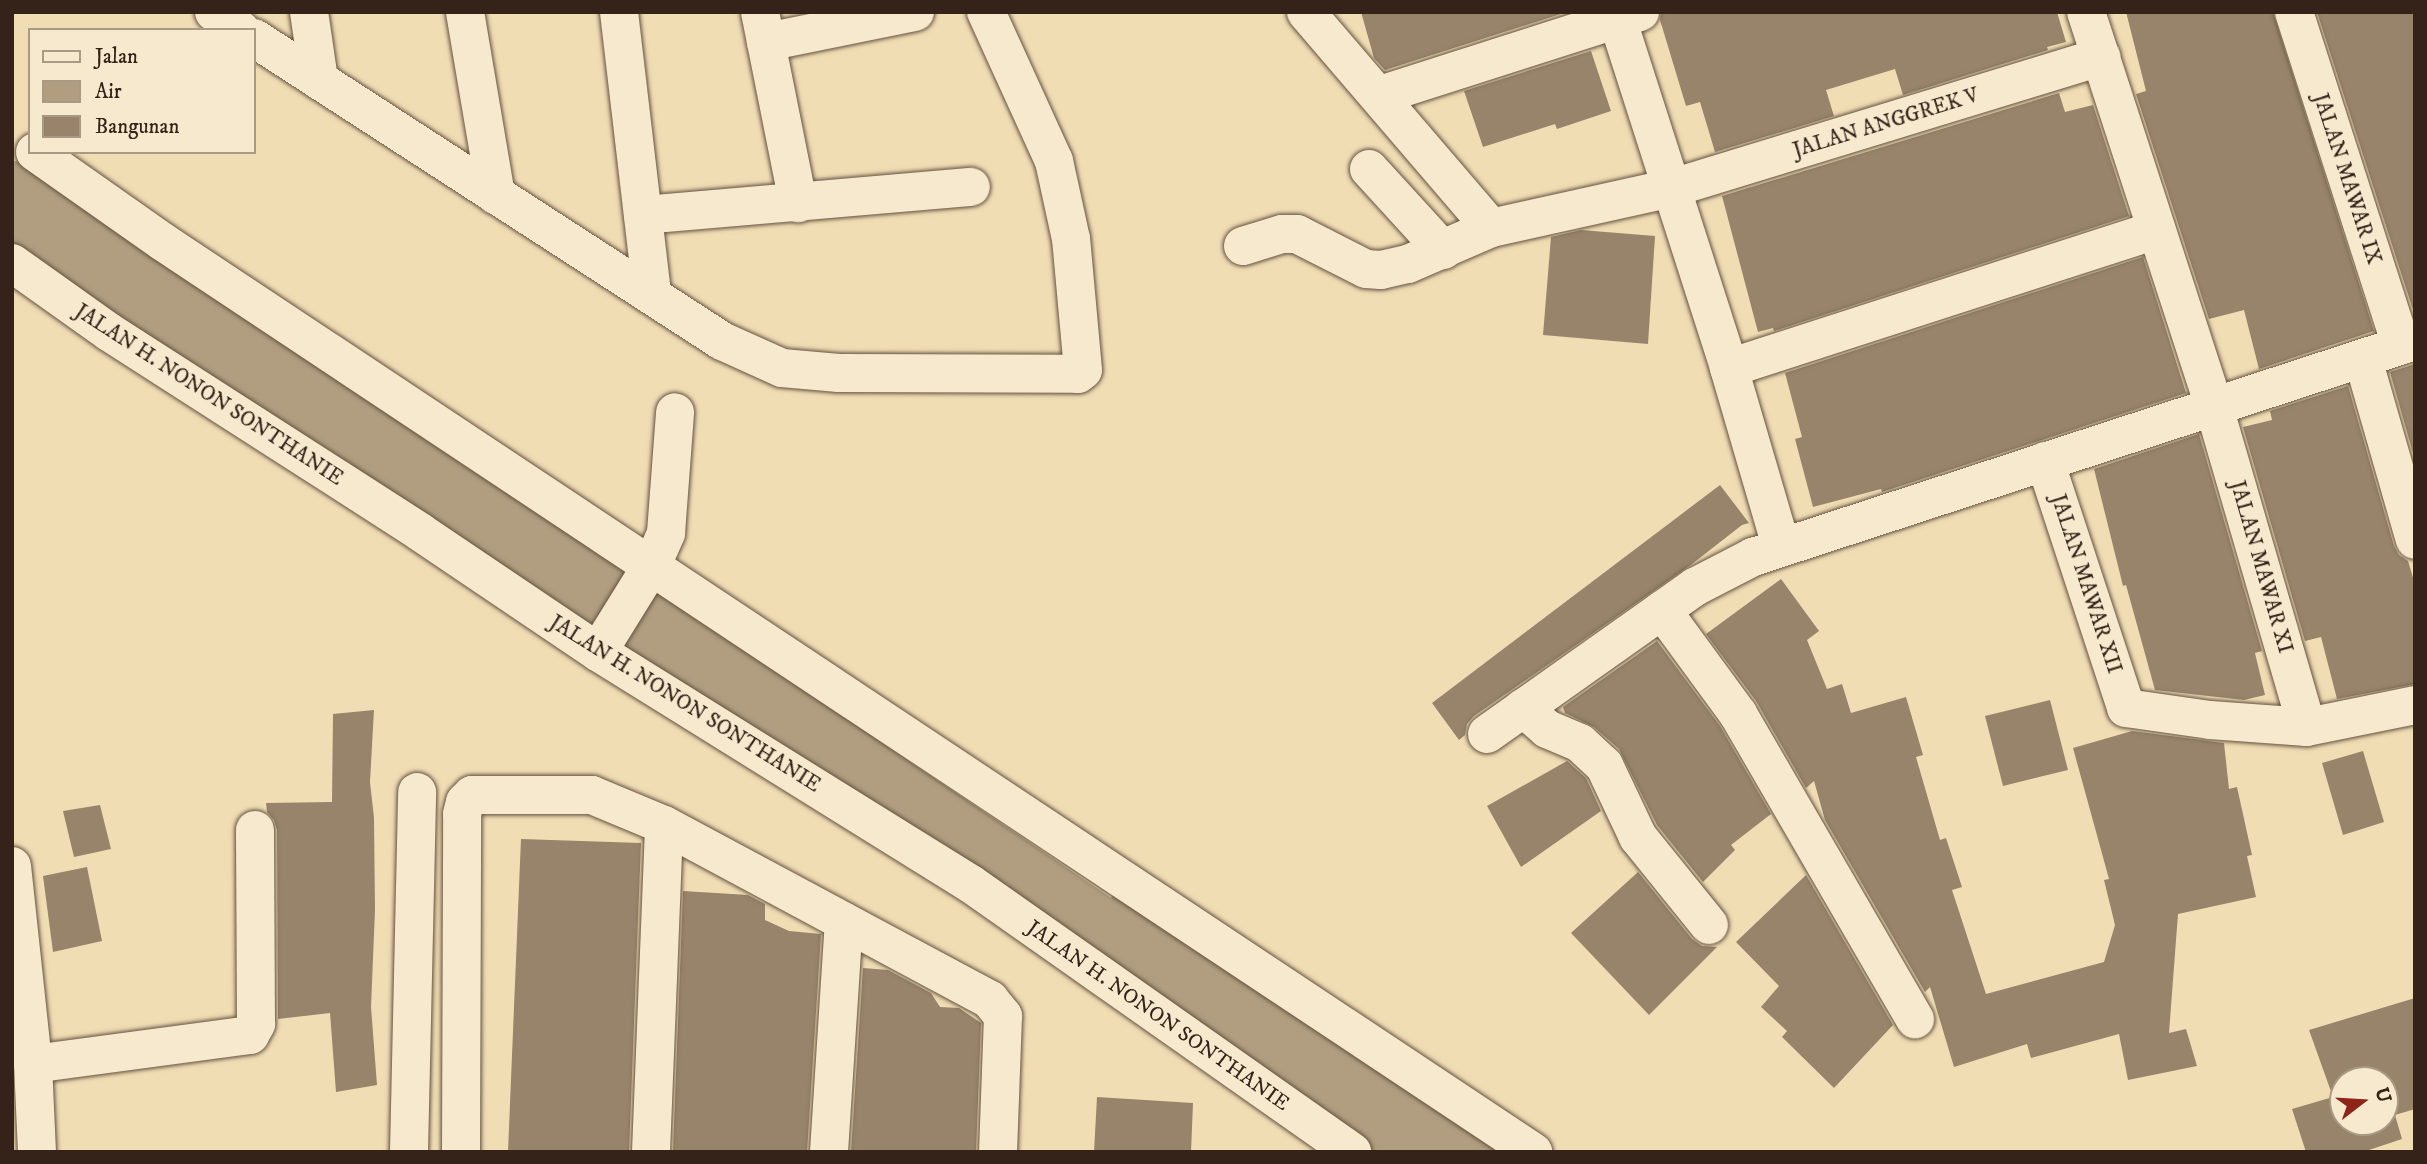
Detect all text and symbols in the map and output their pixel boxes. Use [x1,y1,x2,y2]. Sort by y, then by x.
legend [28,28,256,154]
text: Jalan [95,44,138,70]
text: Air [95,79,122,105]
street label: JALAN ANGGREK V [1790,83,1982,163]
street label: JALAN MAWAR IX [2307,90,2387,268]
text: Bangunan [95,114,179,140]
street label: JALAN H. NONON SONTHANIE [70,299,348,491]
street label: JALAN MAWAR XI [2224,478,2298,656]
street label: JALAN MAWAR XII [2045,491,2127,677]
street label: JALAN H. NONON SONTHANIE [545,610,825,798]
street label: JALAN H. NONON SONTHANIE [1022,915,1294,1117]
north arrow [2329,1066,2399,1136]
text: U [2369,1085,2396,1106]

